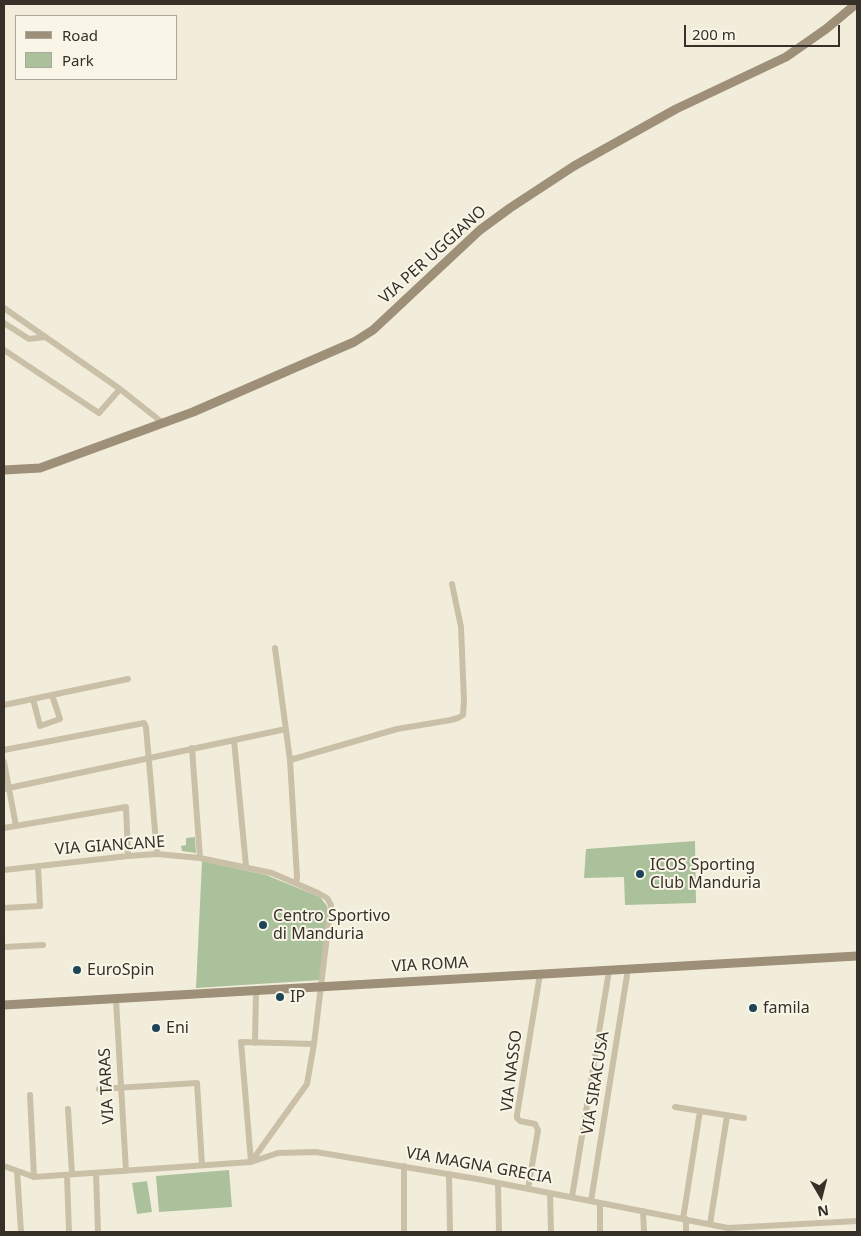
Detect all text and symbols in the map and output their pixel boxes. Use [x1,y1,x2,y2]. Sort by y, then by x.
legend [15,15,178,80]
scale bar [686,15,842,47]
text: 200 m [692,24,736,44]
text: Road [62,25,98,45]
text: Park [62,50,94,70]
street label: VIA PER UGGIANO [376,202,490,308]
street label: VIA GIANCANE [54,833,166,859]
place label: ICOS Sporting Club Manduria [650,855,761,893]
marker: ICOS Sporting Club Manduria [634,868,646,880]
place label: Centro Sportivo di Manduria [273,906,391,944]
marker: Centro Sportivo di Manduria [257,919,269,931]
street label: VIA ROMA [391,953,469,977]
place label: EuroSpin [87,960,154,980]
marker: EuroSpin [71,964,83,976]
place label: IP [290,987,305,1007]
marker: IP [274,991,286,1003]
place label: famila [763,998,810,1018]
marker: famila [747,1002,759,1014]
place label: Eni [166,1018,189,1038]
marker: Eni [150,1022,162,1034]
street label: VIA NASSO [497,1029,527,1113]
street label: VIA SIRACUSA [578,1030,614,1136]
street label: VIA TARAS [95,1047,119,1125]
street label: VIA MAGNA GRECIA [404,1144,554,1188]
north arrow [796,1171,846,1221]
text: N [816,1201,830,1222]

